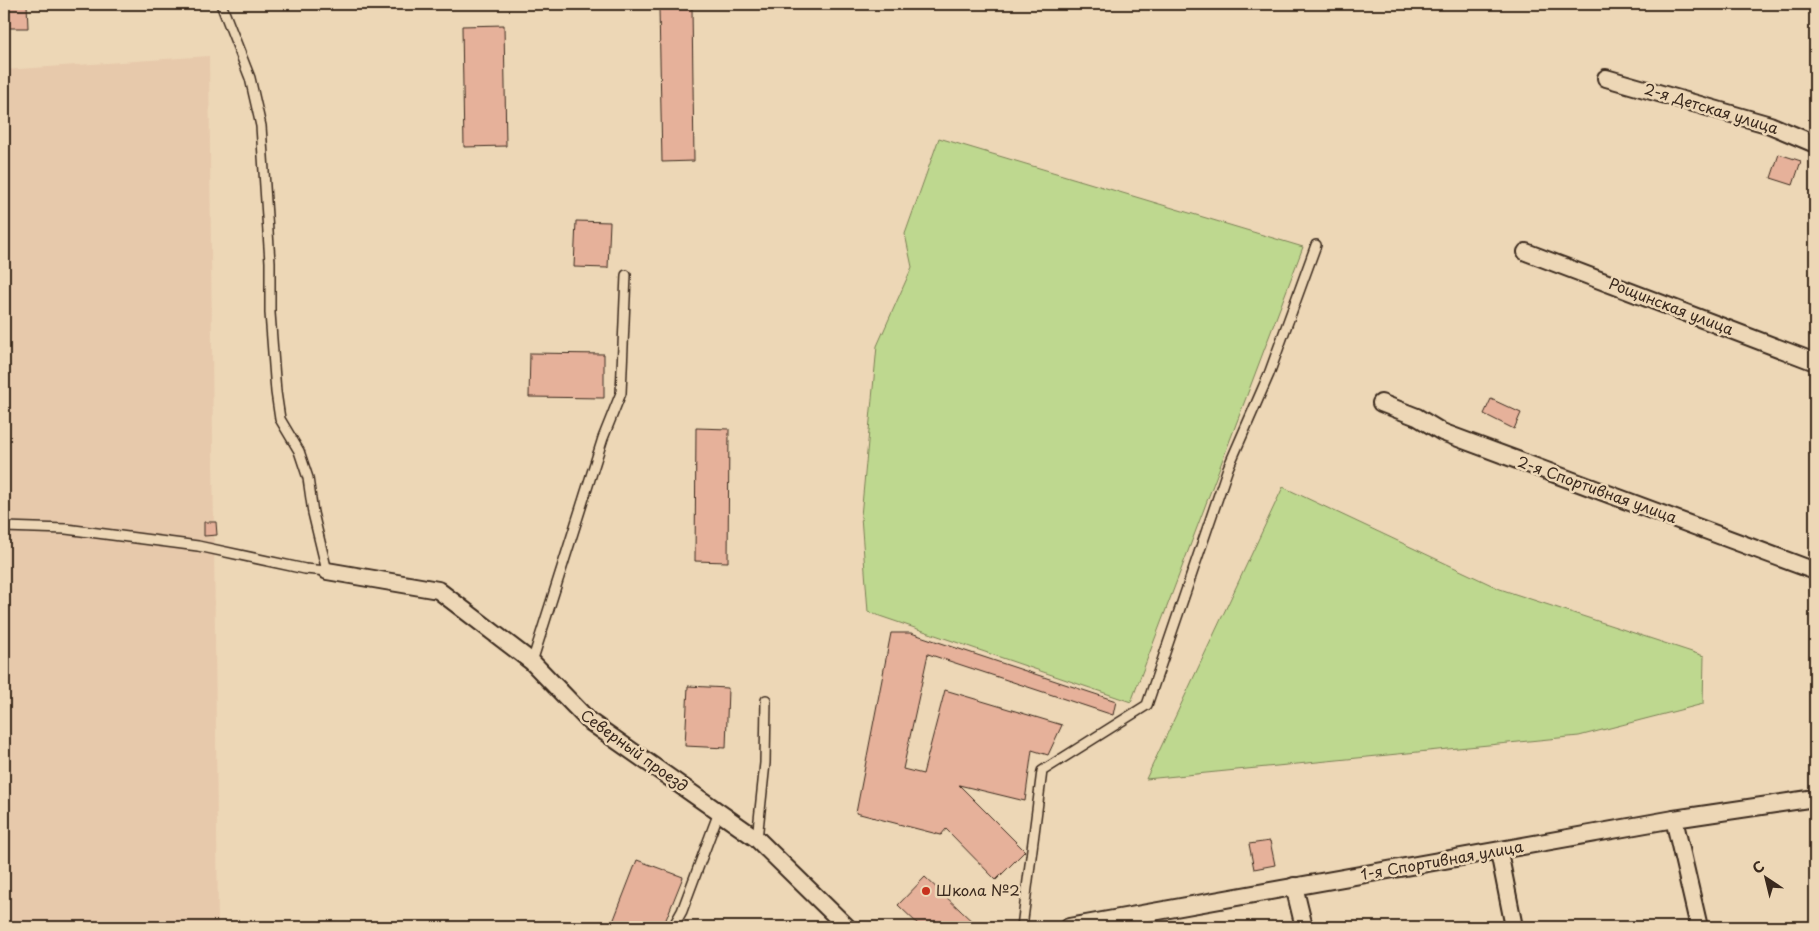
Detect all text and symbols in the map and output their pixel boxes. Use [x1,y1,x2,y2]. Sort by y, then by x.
street label: 2-я Детская улица [1641,76,1782,139]
street label: Рощинская улица [1606,271,1738,340]
street label: 2-я Спортивная улица [1514,449,1681,528]
street label: Северный проезд [576,703,693,797]
street label: 1-я Спортивная улица [1359,834,1525,885]
north arrow [1742,854,1792,904]
text: С [1748,855,1769,879]
place label: Школа №2 [936,878,1020,901]
marker: Школа №2 [920,885,932,897]

